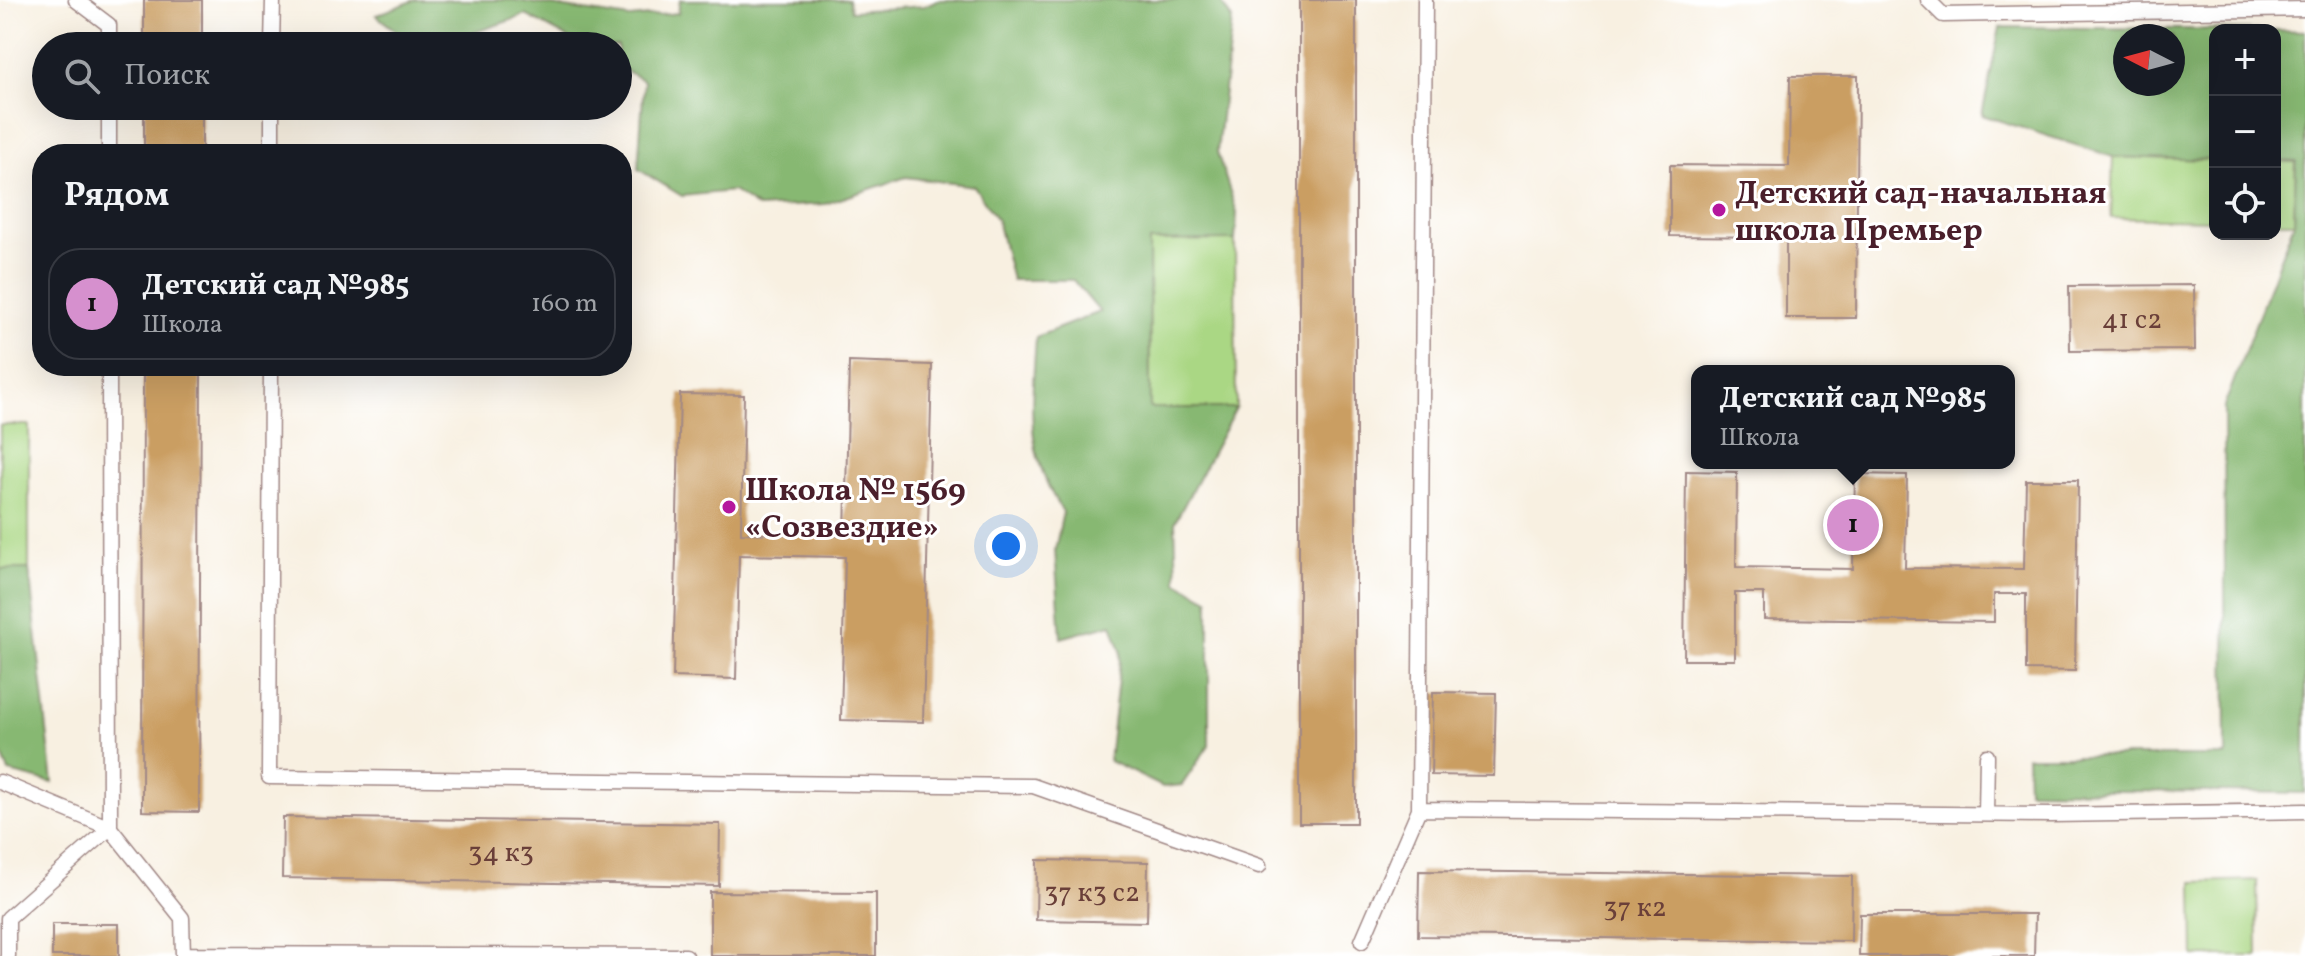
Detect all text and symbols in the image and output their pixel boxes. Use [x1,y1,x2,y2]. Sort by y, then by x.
north arrow [2113,24,2185,96]
map controls [2209,24,2281,240]
button: + [2209,24,2281,96]
search box [32,32,632,120]
icon: search [60,54,104,98]
text: Поиск [124,55,210,97]
button: − [2209,96,2281,168]
button: locate [2209,168,2281,240]
text: Рядом [64,173,169,220]
place label: Детский сад-начальная школа Премьер [1735,173,2107,254]
marker: Детский сад-начальная школа Премьер [1710,201,1728,219]
text: Детский сад №985 [142,265,409,307]
text: 1 [87,286,97,322]
text: 160 m [531,286,598,322]
house number: 41 с2 [2102,301,2162,340]
text: Школа [142,307,223,343]
popup [1691,365,2015,469]
text: Детский сад №985 [1719,378,1987,420]
text: Школа [1719,420,1800,456]
place label: Школа № 1569 «Созвездие» [745,470,966,551]
pin: 1 [1827,495,1879,555]
marker: Школа № 1569 «Созвездие» [720,498,738,516]
your location [986,526,1026,566]
house number: 34 к3 [468,834,534,873]
house number: 37 к3 с2 [1044,874,1140,913]
house number: 37 к2 [1603,889,1667,928]

